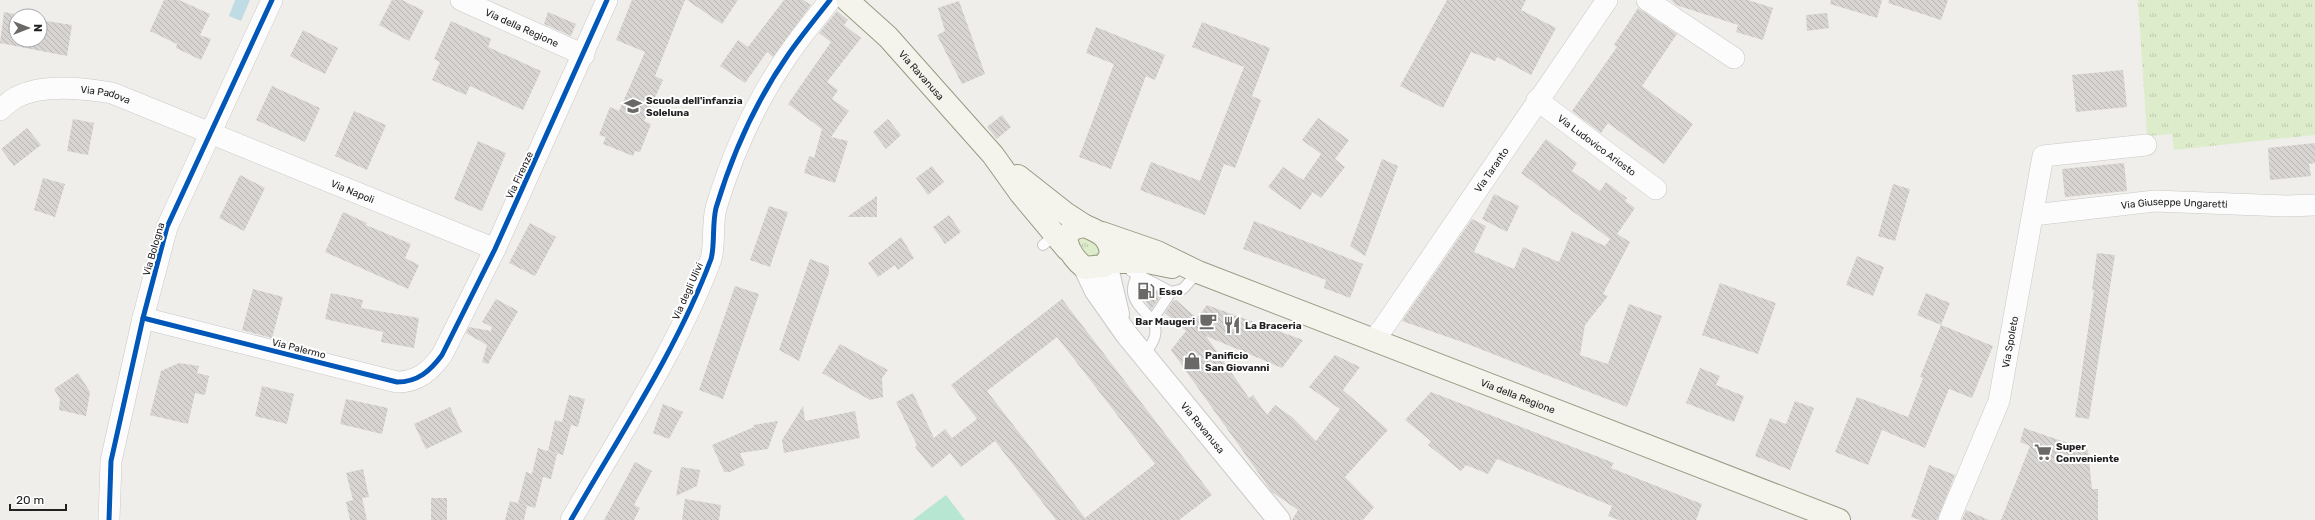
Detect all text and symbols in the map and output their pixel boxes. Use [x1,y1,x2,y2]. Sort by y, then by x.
street label: Via della Regione [483,7,561,50]
north arrow [8,8,48,48]
text: N [31,24,44,32]
street label: Via Ravanusa [896,48,946,103]
street label: Via Padova [80,84,132,107]
place label: Scuola dell'infanzia Soleluna [646,95,743,119]
school or university icon: Scuola dell'infanzia Soleluna [623,96,643,116]
street label: Via Ludovico Ariosto [1555,113,1638,179]
street label: Via Taranto [1472,145,1512,195]
street label: Via Firenze [504,149,536,201]
street label: Via Napoli [329,178,376,206]
street label: Via Giuseppe Ungaretti [2120,196,2228,212]
street label: Via Bologna [141,221,167,277]
street label: Via degli Ulivi [670,261,706,322]
fuel station icon: Esso [1136,281,1156,301]
place label: Esso [1159,286,1183,298]
cafe icon: Bar Maugeri [1198,311,1218,331]
restaurant icon: La Braceria [1222,315,1242,335]
street label: Via Spoleto [2000,315,2021,369]
place label: Bar Maugeri [1135,316,1195,328]
place label: La Braceria [1245,320,1302,332]
street label: Via Palermo [271,336,327,362]
place label: Panificio San Giovanni [1205,350,1270,374]
shop icon: Panificio San Giovanni [1182,351,1202,371]
street label: Via della Regione [1479,377,1557,417]
street label: Via Ravanusa [1178,400,1227,456]
place label: Super Conveniente [2056,441,2119,465]
supermarket icon: Super Conveniente [2033,442,2053,462]
scale bar [10,486,66,512]
text: 20 m [16,493,44,507]

